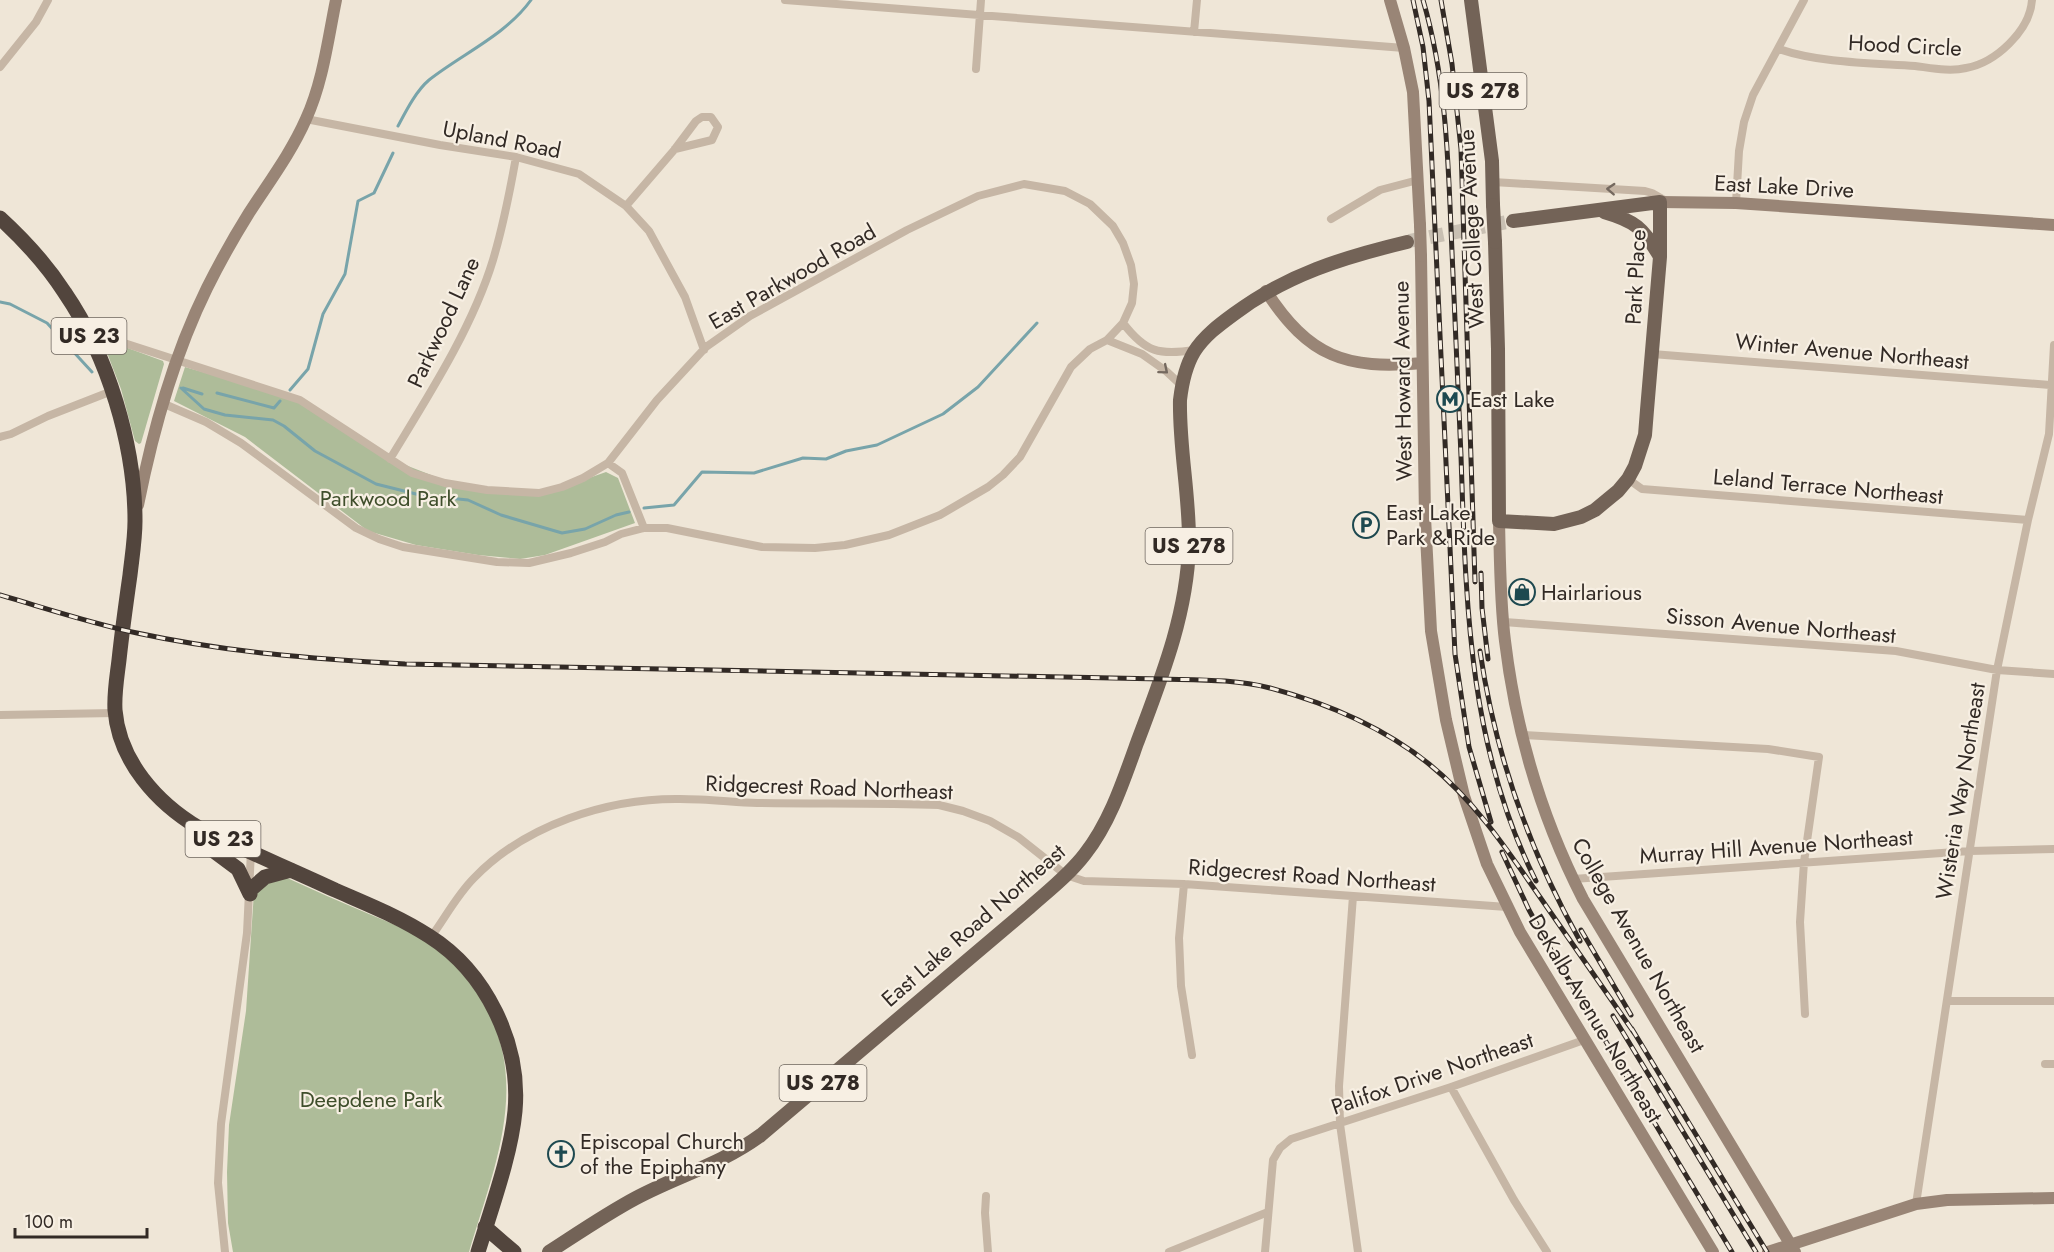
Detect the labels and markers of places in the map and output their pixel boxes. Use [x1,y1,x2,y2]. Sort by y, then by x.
place label: East Lake [1470,383,1555,415]
metro station icon: East Lake [1435,384,1465,414]
place label: East Lake Park & Ride [1386,496,1495,553]
parking icon: East Lake Park & Ride [1351,510,1381,540]
place label: Hairlarious [1541,576,1642,608]
shop icon: Hairlarious [1507,577,1537,607]
place label: Episcopal Church of the Epiphany [580,1125,744,1182]
church icon: Episcopal Church of the Epiphany [546,1139,576,1169]

